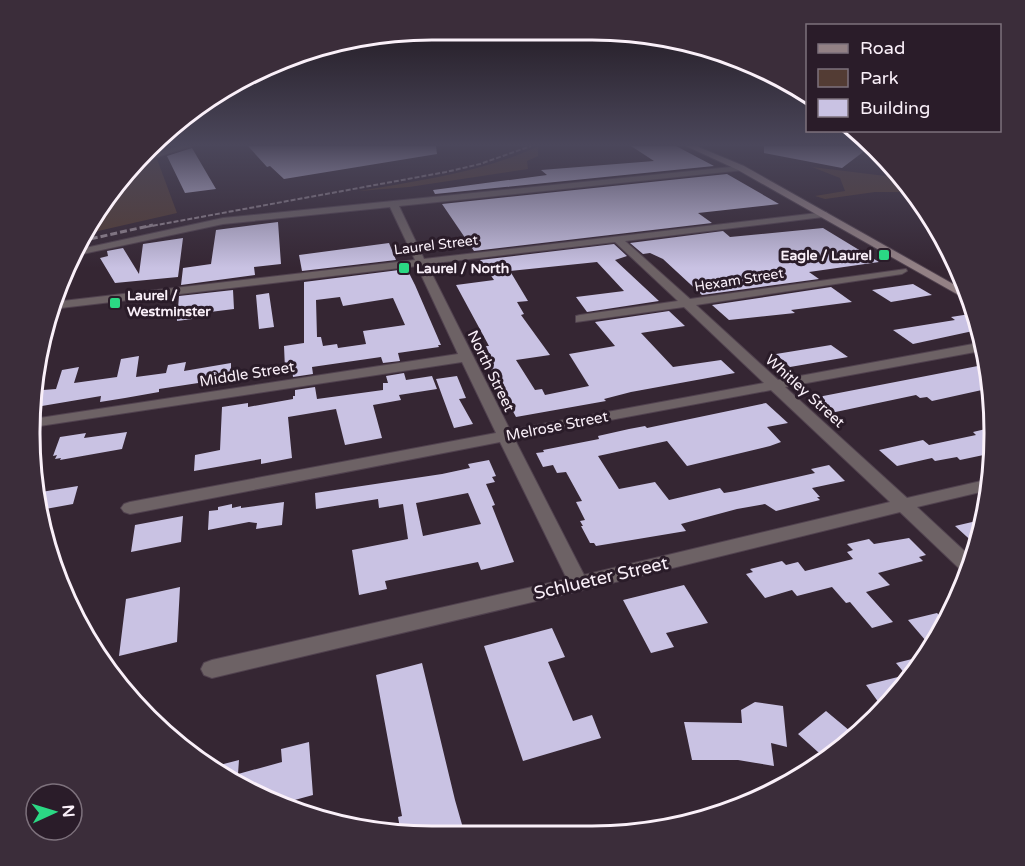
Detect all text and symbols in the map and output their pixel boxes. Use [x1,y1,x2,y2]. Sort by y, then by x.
legend [806,24,1001,132]
text: Road [860,37,905,59]
text: Park [860,67,899,89]
text: Building [860,97,930,119]
street label: Laurel Street [393,231,480,259]
place label: Eagle / Laurel [781,247,872,264]
marker: Eagle / Laurel [877,248,891,262]
place label: Laurel / North [416,260,509,277]
marker: Laurel / North [397,261,411,275]
street label: Hexam Street [693,264,785,295]
place label: Laurel / Westminster [127,287,211,320]
marker: Laurel / Westminster [108,296,122,310]
street label: North Street [464,327,519,415]
street label: Whitley Street [762,351,849,432]
street label: Middle Street [198,358,296,390]
street label: Melrose Street [504,407,610,445]
street label: Schlueter Street [532,552,670,604]
north arrow [24,782,84,842]
text: N [58,804,78,818]

